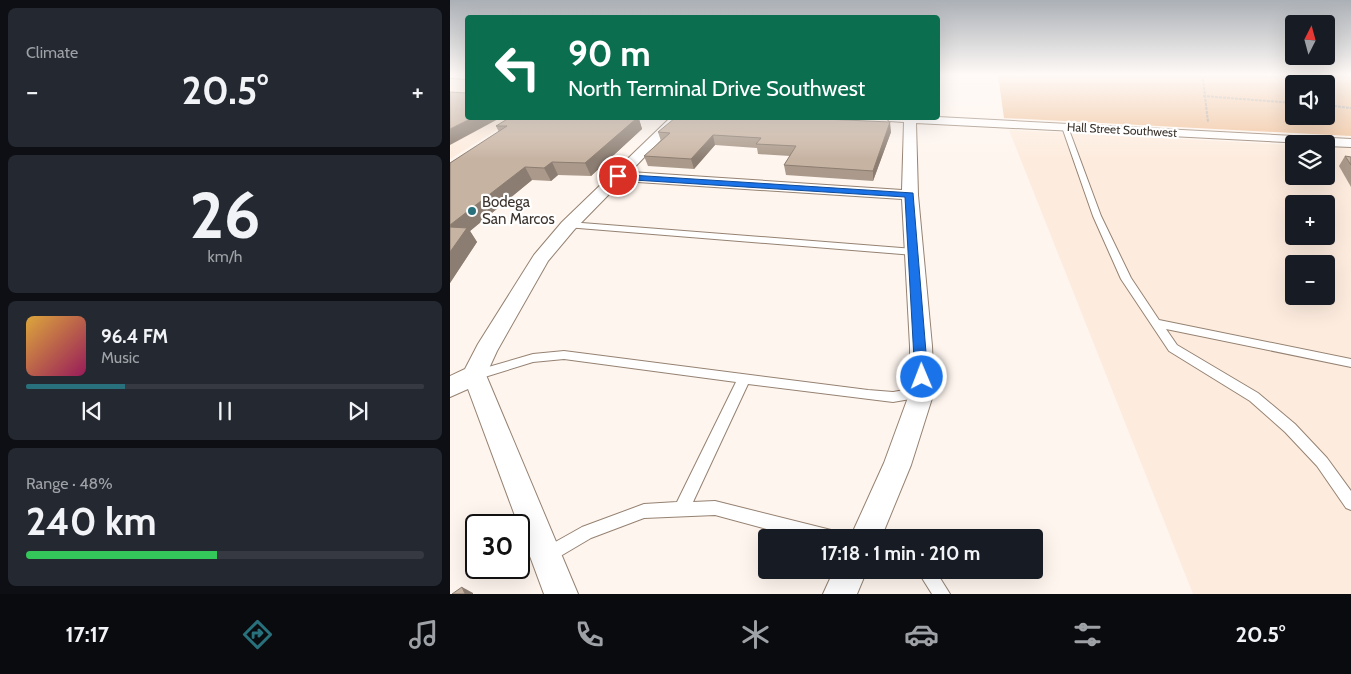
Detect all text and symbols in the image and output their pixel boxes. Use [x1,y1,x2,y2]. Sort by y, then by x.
north arrow [1285,15,1335,65]
map controls [1285,15,1335,305]
text: 90 m [568,32,651,75]
icon: left [485,35,550,100]
text: Climate [26,43,78,62]
text: 20.5° [182,67,268,114]
text: − [26,74,38,108]
text: + [412,74,424,108]
text: North Terminal Drive Southwest [568,75,865,102]
button: sound [1285,75,1335,125]
street label: Hall Street Southwest [1067,119,1177,140]
button: layers [1285,135,1335,185]
pin [597,155,639,197]
icon: arrive [604,162,632,190]
text: 26 [190,175,260,254]
place label: Bodega San Marcos [482,193,555,228]
button: + [1285,195,1335,245]
marker: Bodega San Marcos [466,205,478,217]
text: km/h [207,247,243,266]
button: − [1285,255,1335,305]
text: 96.4 FM [101,325,168,348]
text: Music [101,348,139,367]
position arrow [895,350,947,402]
icon: previous [78,397,106,425]
icon: pause [211,397,239,425]
icon: next [344,397,372,425]
text: Range · 48% [26,474,113,493]
text: 240 km [26,498,157,545]
speed limit sign: 30 [465,514,530,579]
text: 17:18 · 1 min · 210 m [821,542,980,565]
icon: directions [240,617,275,652]
icon: music [406,617,441,652]
icon: phone [572,617,607,652]
icon: climate [738,617,773,652]
icon: car [904,617,939,652]
icon: filters [1070,617,1105,652]
text: 17:17 [65,621,109,648]
text: 20.5° [1235,621,1285,648]

